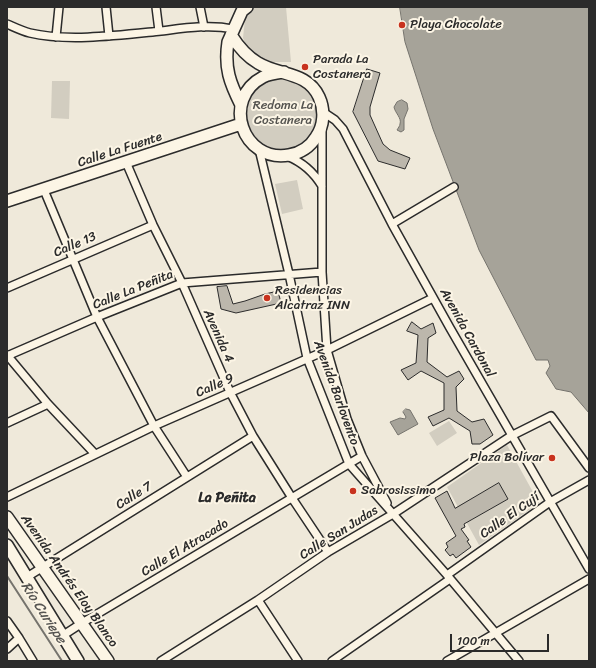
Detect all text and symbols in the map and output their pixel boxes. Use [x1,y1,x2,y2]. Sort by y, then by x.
place label: Playa Chocolate [410,17,502,33]
marker: Playa Chocolate [397,20,407,30]
place label: Parada La Costanera [313,52,371,83]
marker: Parada La Costanera [300,62,310,72]
park label: Redoma La Costanera [253,98,313,129]
street label: Calle La Fuente [76,129,164,171]
street label: Calle 13 [51,229,99,261]
street label: Calle La Peñita [90,267,176,313]
place label: Residencias Alcatraz INN [275,283,350,314]
street label: Avenida Cardonal [436,286,498,380]
marker: Residencias Alcatraz INN [262,293,272,303]
street label: Avenida 4 [199,307,237,365]
street label: Avenida Barlovento [310,338,362,448]
street label: Calle 9 [194,371,236,401]
place label: Plaza Bolívar [470,450,544,466]
marker: Plaza Bolívar [547,453,557,463]
street label: Calle 7 [113,479,155,513]
place label: Sabrosissimo [361,483,436,499]
marker: Sabrosissimo [348,486,358,496]
district label: La Peñita [198,490,256,506]
street label: Calle El Cují [477,490,543,542]
street label: Calle San Judas [297,503,381,563]
street label: Avenida Andrés Eloy Blanco [17,512,121,650]
street label: Calle El Atracado [139,516,231,580]
water label: Río Curiepe [17,579,69,647]
scale bar [452,626,551,652]
text: 100 m [457,630,490,652]

